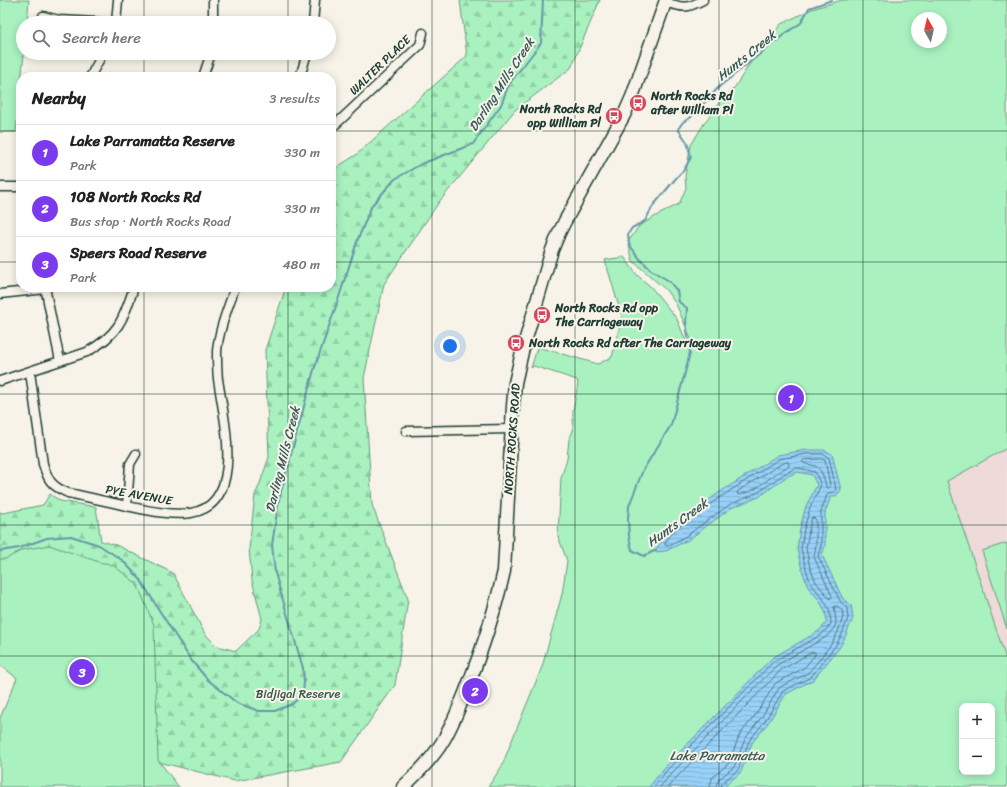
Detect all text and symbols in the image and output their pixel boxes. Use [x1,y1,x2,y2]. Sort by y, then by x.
north arrow [911,12,947,48]
search box [16,16,336,60]
water label: Hunts Creek [711,23,783,87]
text: Search here [62,25,141,51]
icon: search [30,27,52,49]
street label: WALTER PLACE [344,29,417,100]
water label: Darling Mills Creek [462,32,541,136]
text: Nearby [32,83,86,113]
place label: North Rocks Rd after William Pl [650,85,734,121]
text: 3 results [269,87,320,110]
bus stop icon: North Rocks Rd after William Pl [628,93,648,113]
place label: North Rocks Rd opp William Pl [519,98,603,134]
bus stop icon: North Rocks Rd opp William Pl [604,106,624,126]
text: Lake Parramatta Reserve [70,128,235,154]
text: 1 [42,141,48,164]
text: 330 m [284,141,320,164]
text: Park [70,154,97,177]
text: 108 North Rocks Rd [70,184,200,210]
text: 2 [41,197,49,220]
text: 330 m [284,197,320,220]
text: Bus stop · North Rocks Road [70,210,230,233]
text: Speers Road Reserve [70,240,207,266]
text: 3 [41,253,49,276]
text: 480 m [282,253,320,276]
text: Park [70,266,97,289]
place label: North Rocks Rd opp The Carriageway [554,297,659,333]
bus stop icon: North Rocks Rd opp The Carriageway [532,305,552,325]
place label: North Rocks Rd after The Carriageway [528,332,732,354]
bus stop icon: North Rocks Rd after The Carriageway [506,333,526,353]
your location [440,336,460,356]
street label: NORTH ROCKS ROAD [497,382,527,495]
pin: 1 [778,383,804,413]
water label: Darling Mills Creek [258,403,307,515]
street label: PYE AVENUE [104,478,176,512]
water label: Hunts Creek [642,491,715,553]
pin: 3 [69,657,95,687]
pin: 2 [462,676,488,706]
park label: Bidjigal Reserve [256,683,340,705]
map controls [959,703,995,775]
button: + [959,703,995,739]
button: − [959,739,995,775]
water label: Lake Parramatta [670,744,766,767]

